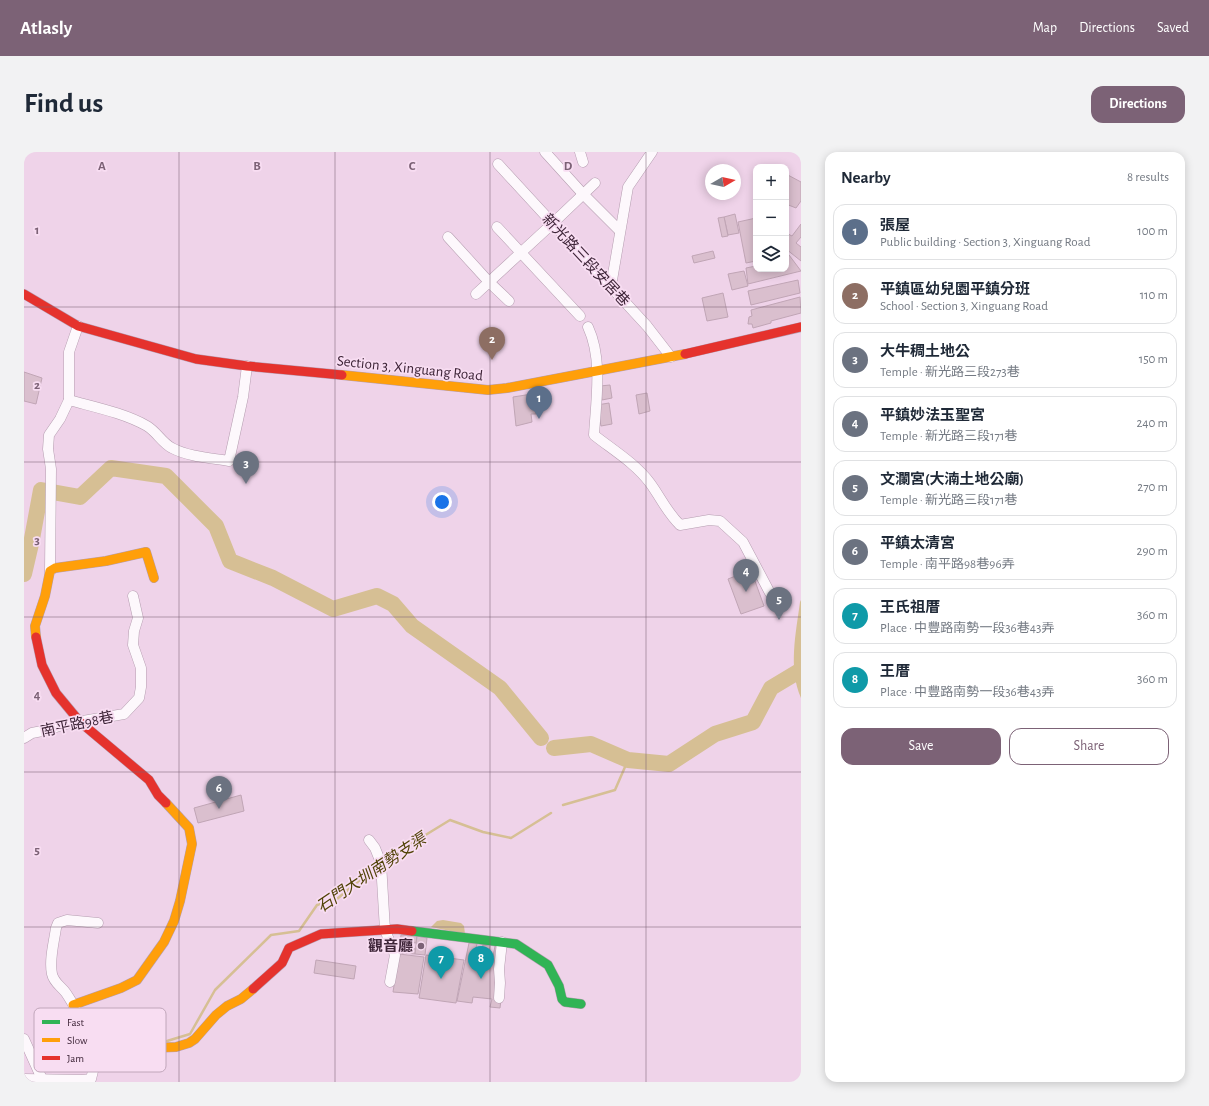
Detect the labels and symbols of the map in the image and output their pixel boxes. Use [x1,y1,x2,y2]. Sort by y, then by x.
text: A [98,160,106,173]
text: B [253,160,261,173]
text: C [409,160,416,173]
text: D [564,160,573,173]
north arrow [705,164,741,200]
street label: 新光路三段安居巷 [539,211,633,309]
text: 1 [35,224,39,237]
pin: 2 [479,327,505,360]
street label: Section 3, Xinguang Road [336,353,484,384]
text: 2 [34,379,40,392]
pin: 1 [526,386,552,419]
pin: 3 [233,451,259,484]
your location [432,492,452,512]
text: 3 [34,534,40,547]
pin: 4 [733,559,759,592]
pin: 5 [766,587,792,620]
text: 4 [34,689,41,702]
street label: 南平路98巷 [39,708,115,740]
pin: 6 [206,776,232,809]
water label: 石門大圳南勢支渠 [313,828,431,915]
text: 5 [34,844,40,857]
place label: 觀音廳 [368,937,413,954]
marker: 觀音廳 [416,941,426,951]
pin: 7 [428,946,454,979]
pin: 8 [468,946,494,979]
legend [34,1008,166,1072]
text: Fast [67,1017,85,1028]
text: Slow [67,1035,88,1046]
text: Jam [67,1053,84,1064]

